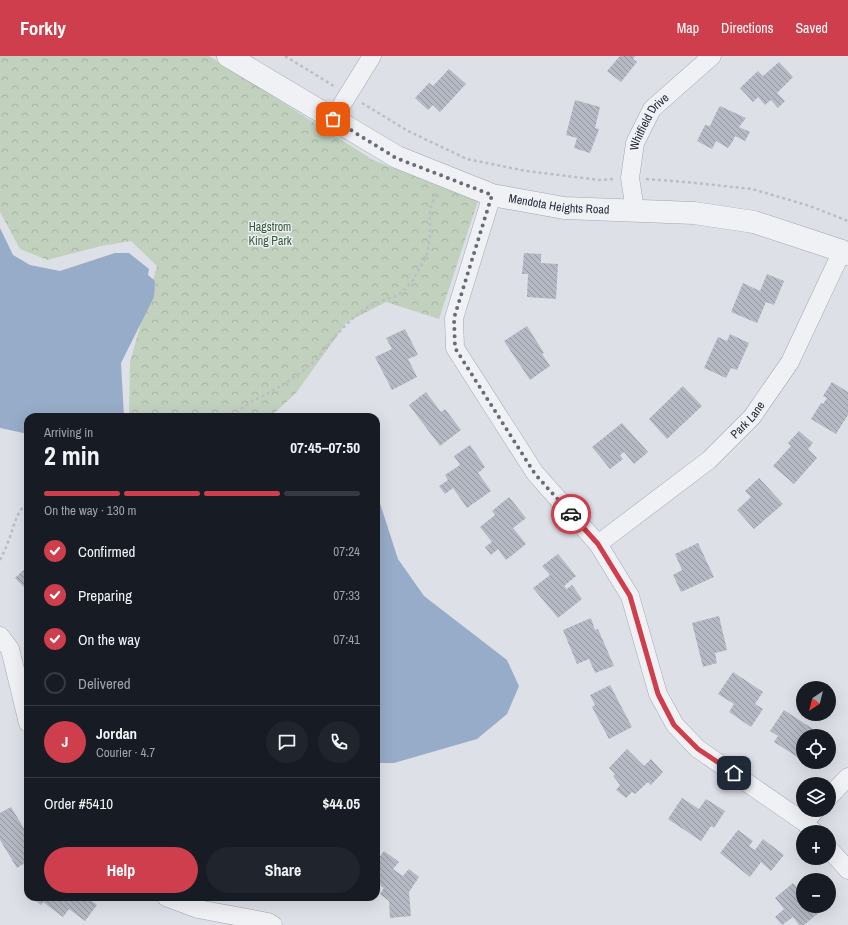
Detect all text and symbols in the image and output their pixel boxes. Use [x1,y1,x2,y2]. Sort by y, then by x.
text: Forkly [20,15,66,41]
text: Map [677,19,699,37]
text: Directions [721,19,773,37]
text: Saved [795,19,828,37]
street label: Whitfield Drive [626,90,672,151]
pin [316,102,350,136]
icon: bag [322,108,344,130]
street label: Mendota Heights Road [507,190,610,218]
park label: Hagstrom King Park [248,219,292,249]
street label: Park Lane [727,398,769,442]
text: Arriving in [44,424,93,441]
text: 07:45–07:50 [290,437,360,458]
text: 2 min [44,438,100,473]
courier [551,494,591,534]
text: On the way · 130 m [44,502,136,519]
icon: car [560,503,582,525]
icon: check [44,540,66,562]
text: Confirmed [78,541,135,562]
text: 07:24 [333,543,360,560]
icon: check [44,584,66,606]
text: Preparing [78,585,132,606]
text: 07:33 [333,587,360,604]
icon: check [44,628,66,650]
text: On the way [78,629,140,650]
text: 07:41 [333,631,360,648]
text: Delivered [78,673,131,694]
north arrow [796,681,836,721]
map controls [796,681,836,913]
button: chat [266,721,308,763]
button: phone [318,721,360,763]
text: Jordan [96,723,137,744]
button: locate [796,729,836,769]
text: J [62,731,68,752]
text: Courier · 4.7 [96,744,155,761]
pin [717,756,751,790]
icon: home [723,762,745,784]
button: layers [796,777,836,817]
text: Order #5410 [44,793,113,814]
text: $44.05 [322,793,360,814]
button: + [796,825,836,865]
button: Help [44,847,198,893]
button: Share [206,847,360,893]
button: − [796,873,836,913]

